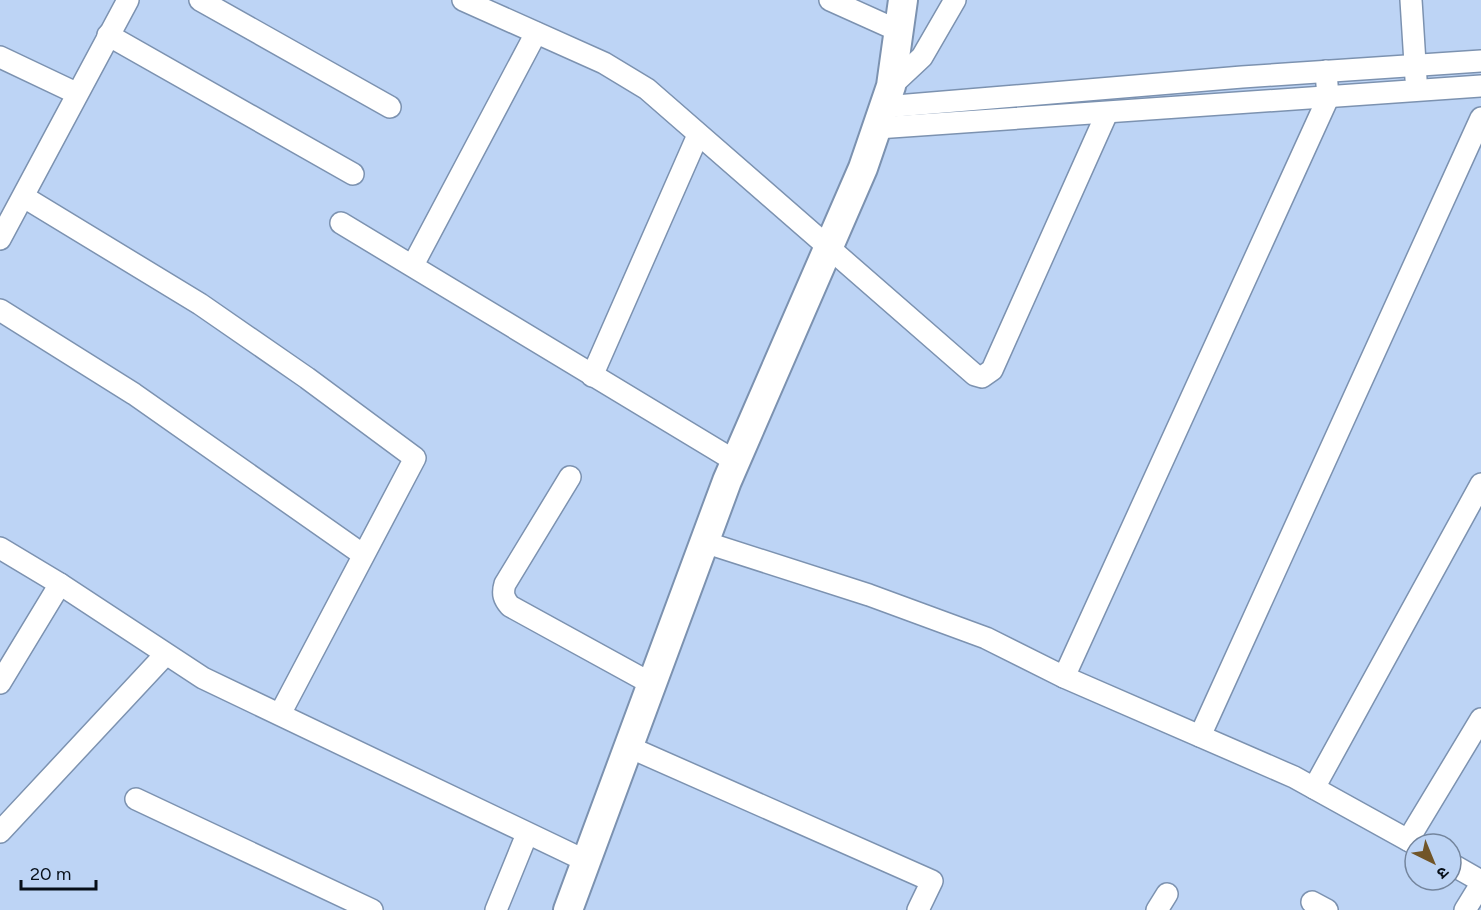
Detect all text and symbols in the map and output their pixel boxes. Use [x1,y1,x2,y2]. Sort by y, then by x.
north arrow [1403,832,1463,892]
scale bar [21,853,96,891]
text: उ [1433,862,1453,883]
text: 20 m [30,863,71,885]

